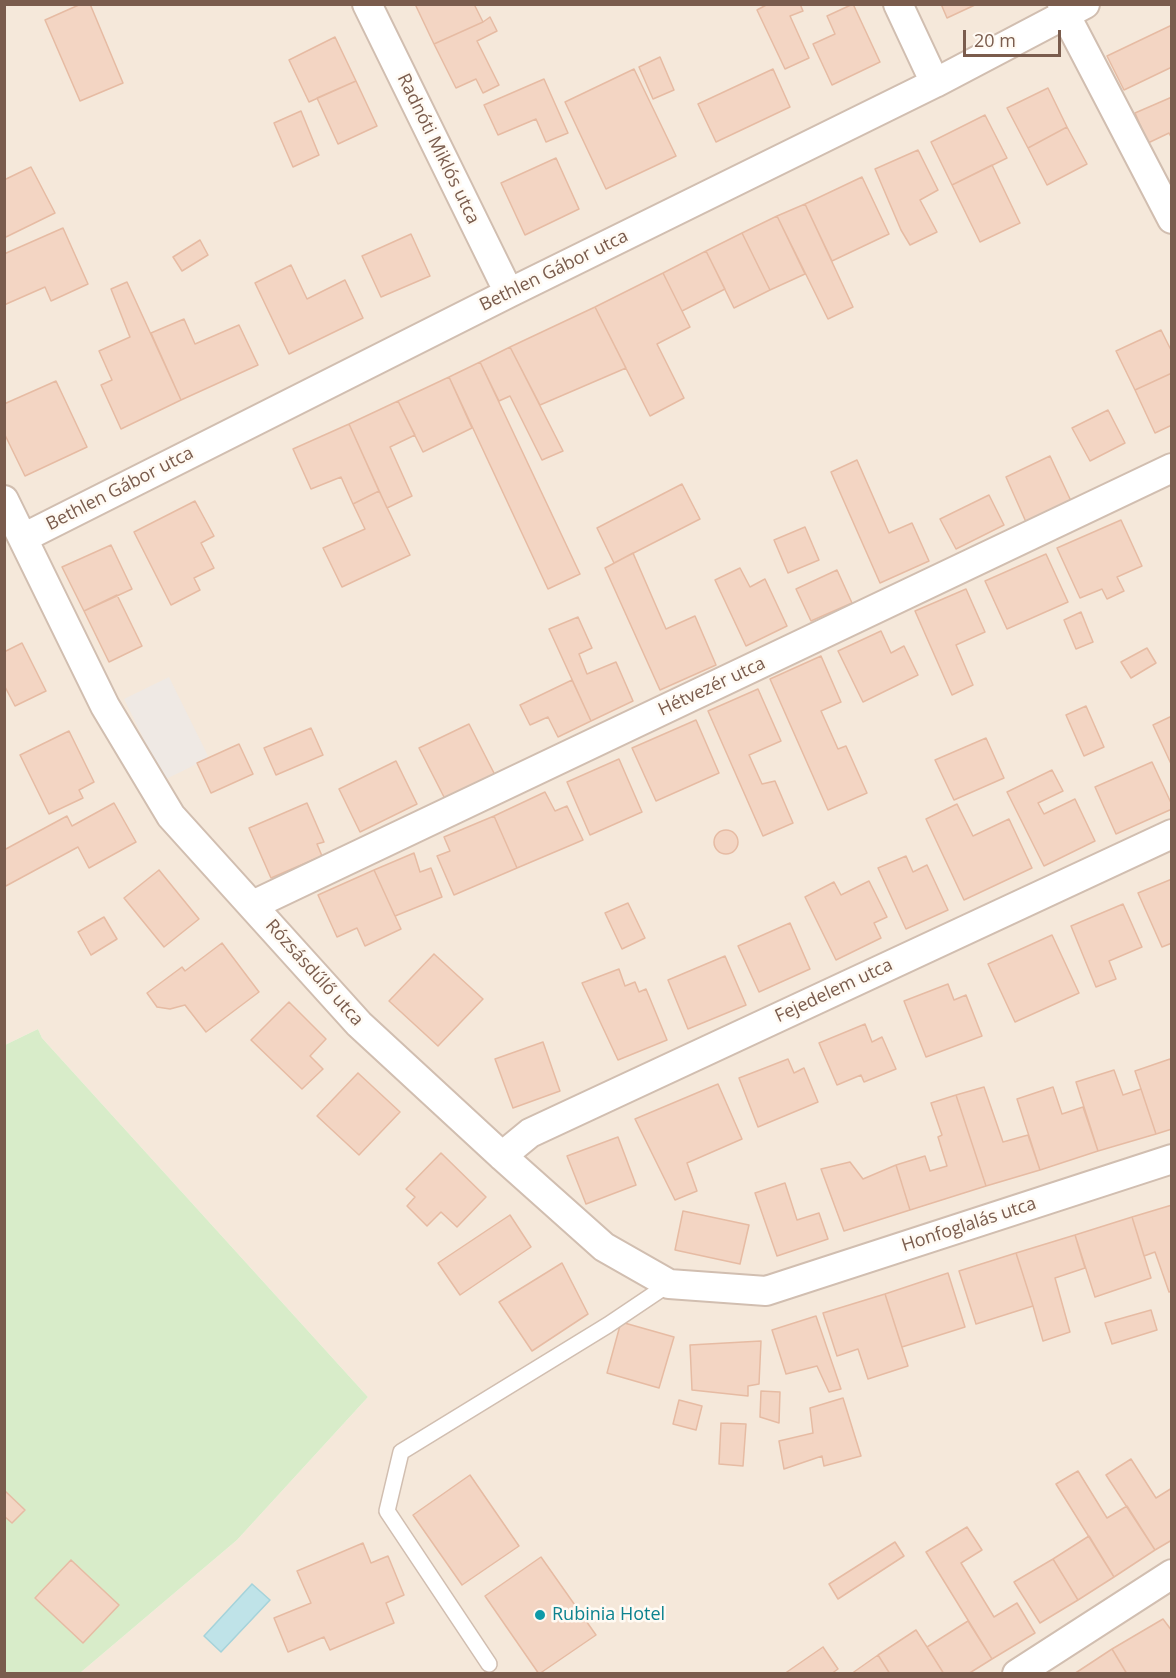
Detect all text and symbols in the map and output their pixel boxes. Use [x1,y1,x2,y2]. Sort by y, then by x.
scale bar [966,18,1064,56]
text: 20 m [974,28,1016,52]
street label: Radnóti Miklós utca [392,70,484,228]
street label: Bethlen Gábor utca [476,226,632,316]
street label: Bethlen Gábor utca [43,442,197,536]
street label: Hétvezér utca [655,653,769,721]
street label: Rózsásdűlő utca [261,915,367,1031]
street label: Fejedelem utca [772,954,896,1028]
street label: Honfoglalás utca [899,1193,1039,1257]
place label: Rubinia Hotel [552,1604,665,1626]
marker: Rubinia Hotel [533,1608,547,1622]

